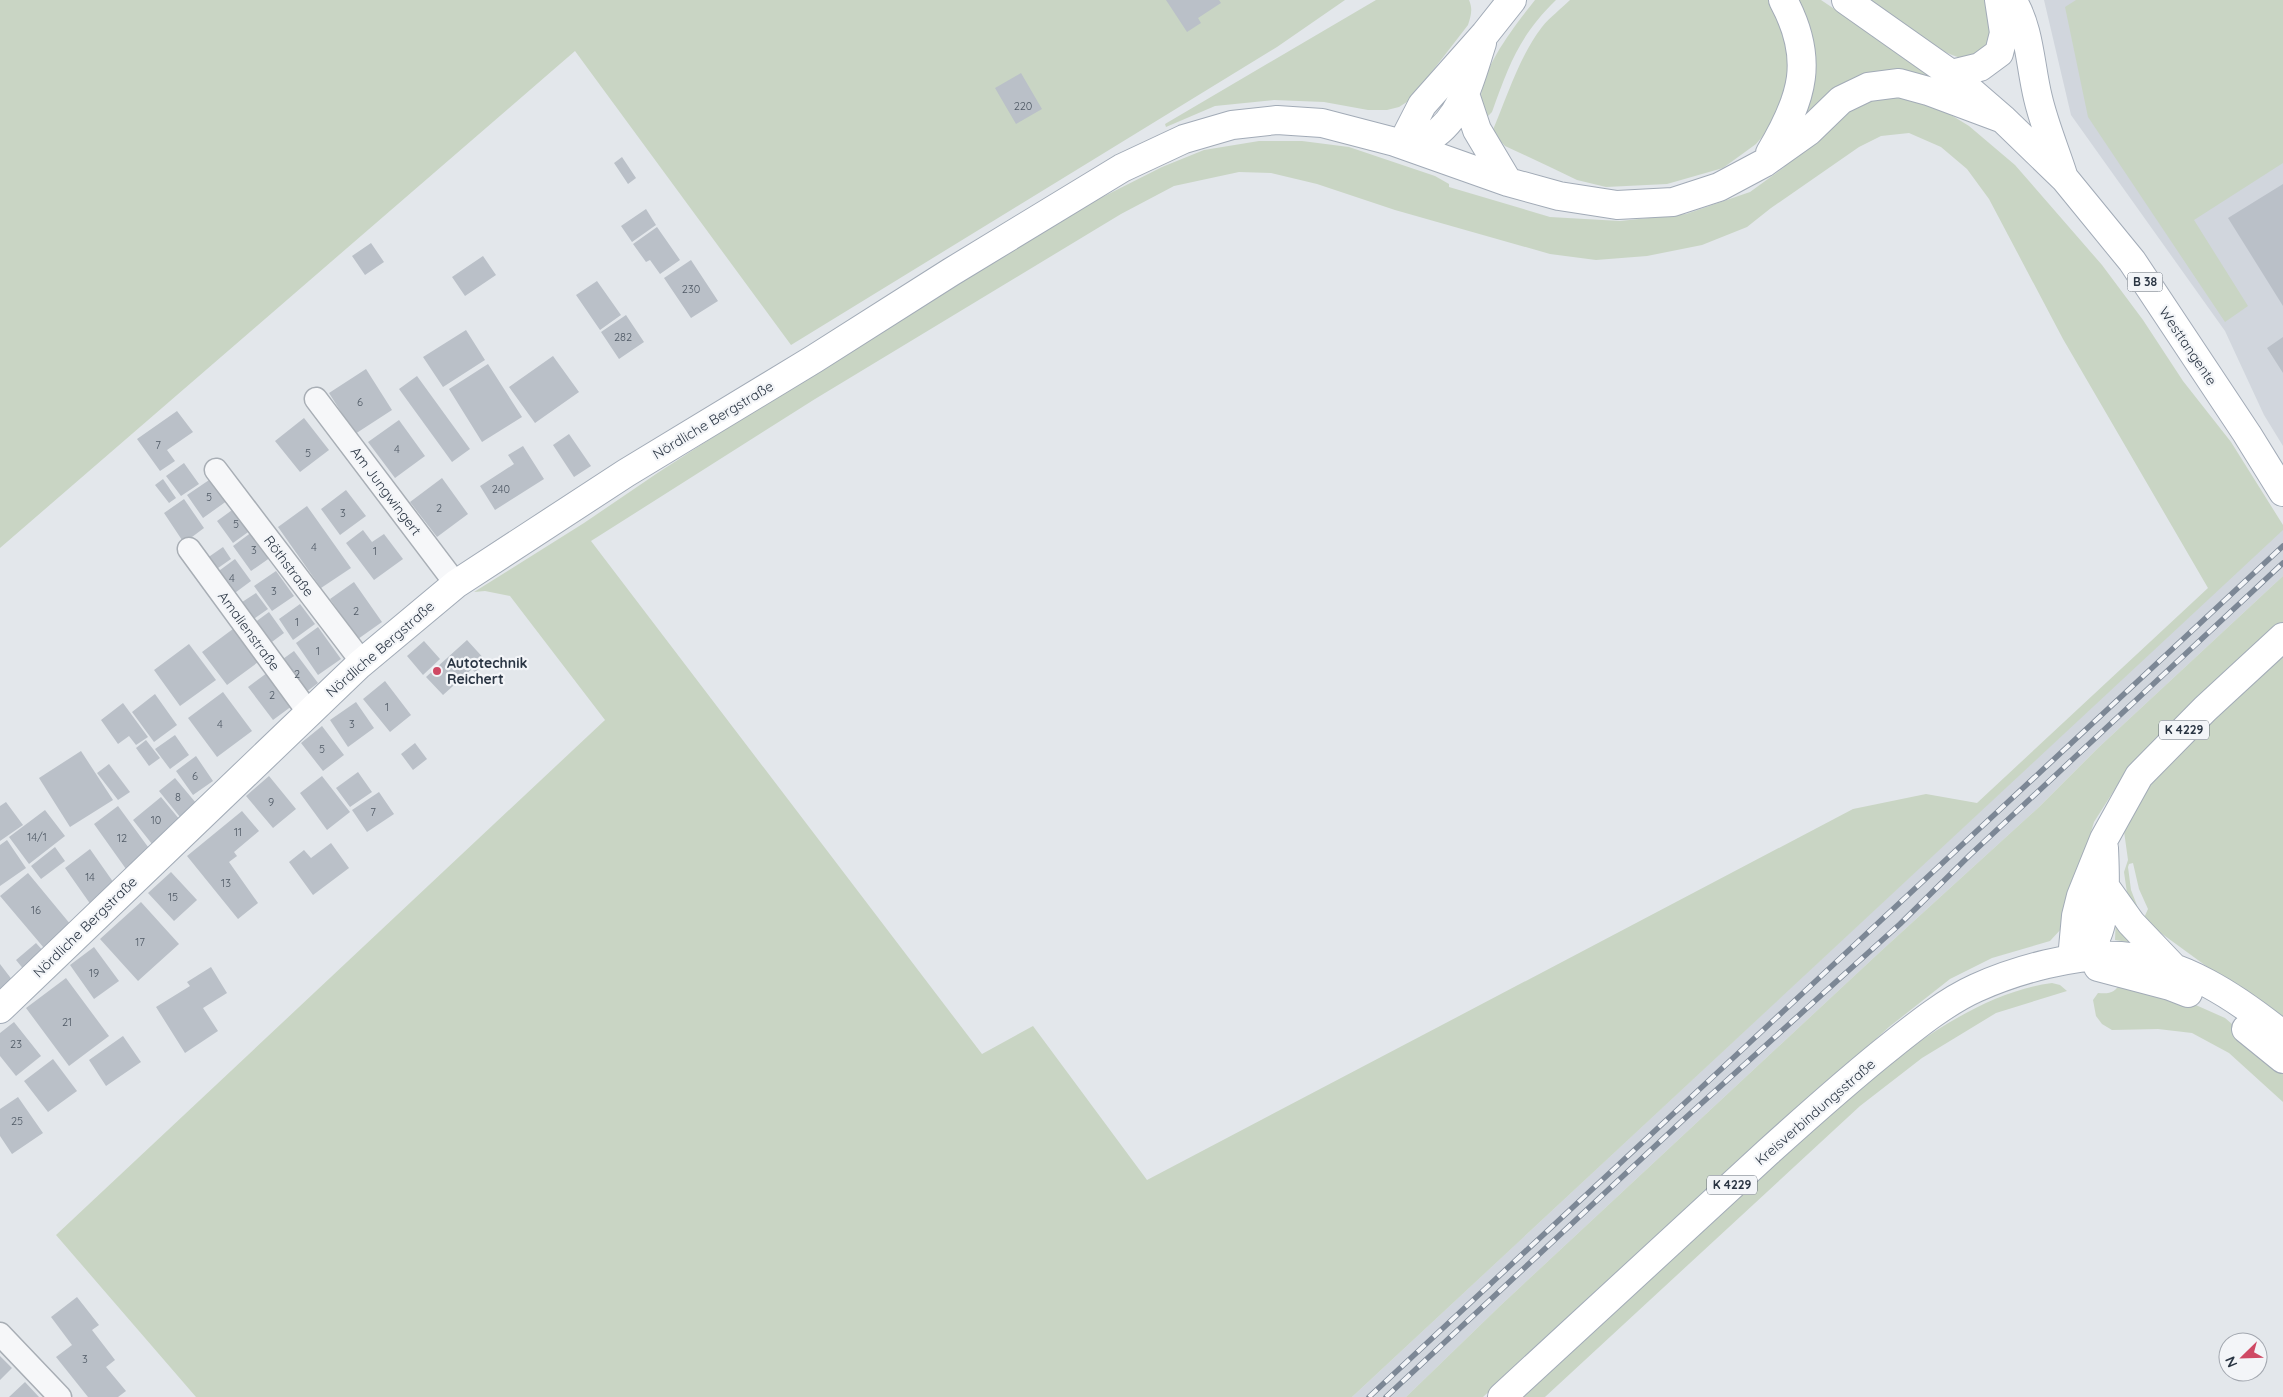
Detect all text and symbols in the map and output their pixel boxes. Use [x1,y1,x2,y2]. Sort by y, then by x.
house number: 220 [1014,99,1032,113]
road number: B 38 [2128,272,2162,292]
house number: 230 [682,282,700,296]
street label: Westtangente [2155,303,2221,389]
house number: 282 [614,330,632,344]
street label: Nördliche Bergstraße [649,377,777,463]
house number: 6 [357,395,363,409]
house number: 7 [155,438,161,452]
house number: 4 [394,442,400,456]
street label: Am Jungwingert [347,443,425,539]
house number: 5 [305,446,311,460]
house number: 240 [492,482,510,496]
house number: 5 [206,490,212,504]
house number: 2 [436,501,442,515]
house number: 3 [340,506,346,520]
house number: 5 [233,517,239,531]
street label: Röthstraße [260,532,318,600]
house number: 4 [311,540,317,554]
house number: 3 [251,543,257,557]
house number: 1 [373,544,377,558]
house number: 4 [229,571,235,585]
house number: 3 [271,584,277,598]
street label: Amalienstraße [214,588,284,674]
street label: Nördliche Bergstraße [322,597,438,701]
house number: 2 [353,604,359,618]
house number: 1 [295,615,299,629]
house number: 1 [316,644,320,658]
place label: Autotechnik Reichert [447,654,527,688]
marker: Autotechnik Reichert [431,665,443,677]
house number: 2 [294,667,300,681]
house number: 2 [269,688,275,702]
house number: 1 [385,700,389,714]
house number: 4 [217,717,223,731]
house number: 3 [349,717,355,731]
road number: K 4229 [2159,720,2209,740]
house number: 5 [319,742,325,756]
house number: 6 [192,769,198,783]
house number: 8 [175,790,181,804]
house number: 9 [268,795,274,809]
house number: 7 [370,805,376,819]
house number: 10 [151,813,161,827]
house number: 11 [234,825,242,839]
house number: 14/1 [27,830,47,844]
house number: 12 [117,831,127,845]
house number: 14 [85,870,95,884]
street label: Nördliche Bergstraße [29,873,141,981]
house number: 13 [221,876,231,890]
house number: 15 [168,890,178,904]
house number: 16 [31,903,41,917]
house number: 17 [135,935,145,949]
house number: 19 [89,966,99,980]
house number: 21 [62,1015,72,1029]
house number: 23 [10,1037,22,1051]
street label: Kreisverbindungsstraße [1751,1055,1879,1169]
house number: 25 [11,1114,23,1128]
road number: K 4229 [1707,1176,1757,1194]
north arrow [2218,1332,2268,1382]
house number: 3 [82,1352,88,1366]
text: N [2221,1354,2241,1370]

